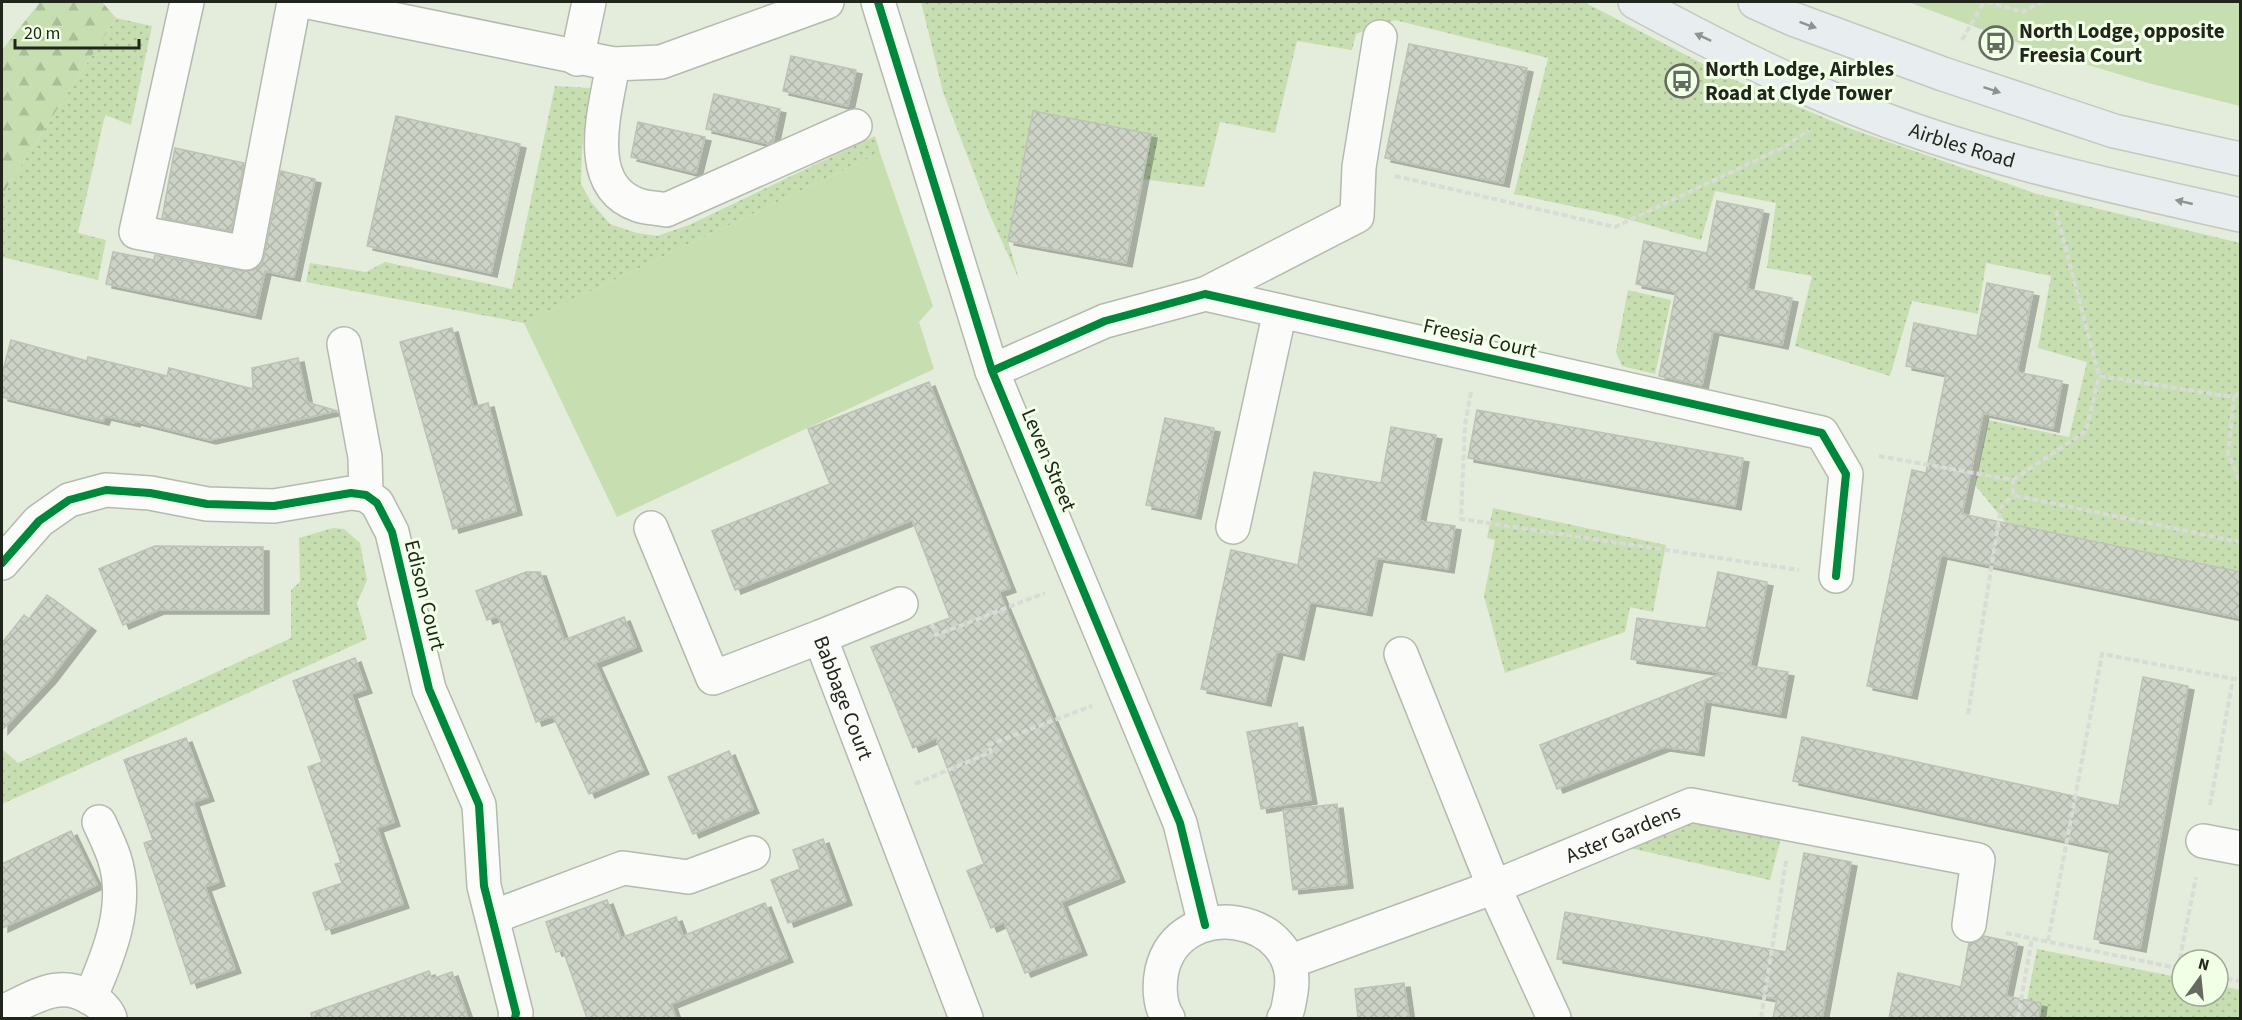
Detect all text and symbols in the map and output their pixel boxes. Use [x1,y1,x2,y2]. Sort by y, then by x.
scale bar [15,12,140,50]
place label: North Lodge, opposite Freesia Court [2019,16,2225,70]
one-way arrow [1800,20,1818,30]
text: 20 m [24,21,60,46]
bus stop icon: North Lodge, opposite Freesia Court [1978,25,2014,61]
one-way arrow [1694,33,1711,42]
place label: North Lodge, Airbles Road at Clyde Tower [1705,54,1894,108]
bus stop icon: North Lodge, Airbles Road at Clyde Tower [1664,63,1700,99]
one-way arrow [1983,86,2001,96]
street label: Airbles Road [1905,115,2019,176]
one-way arrow [2174,197,2193,207]
street label: Freesia Court [1420,310,1540,366]
street label: Leven Street [1014,404,1084,516]
street label: Edison Court [397,537,453,653]
street label: Babbage Court [806,631,881,764]
street label: Aster Gardens [1561,796,1685,871]
north arrow [2170,948,2230,1008]
text: N [2196,952,2212,976]

